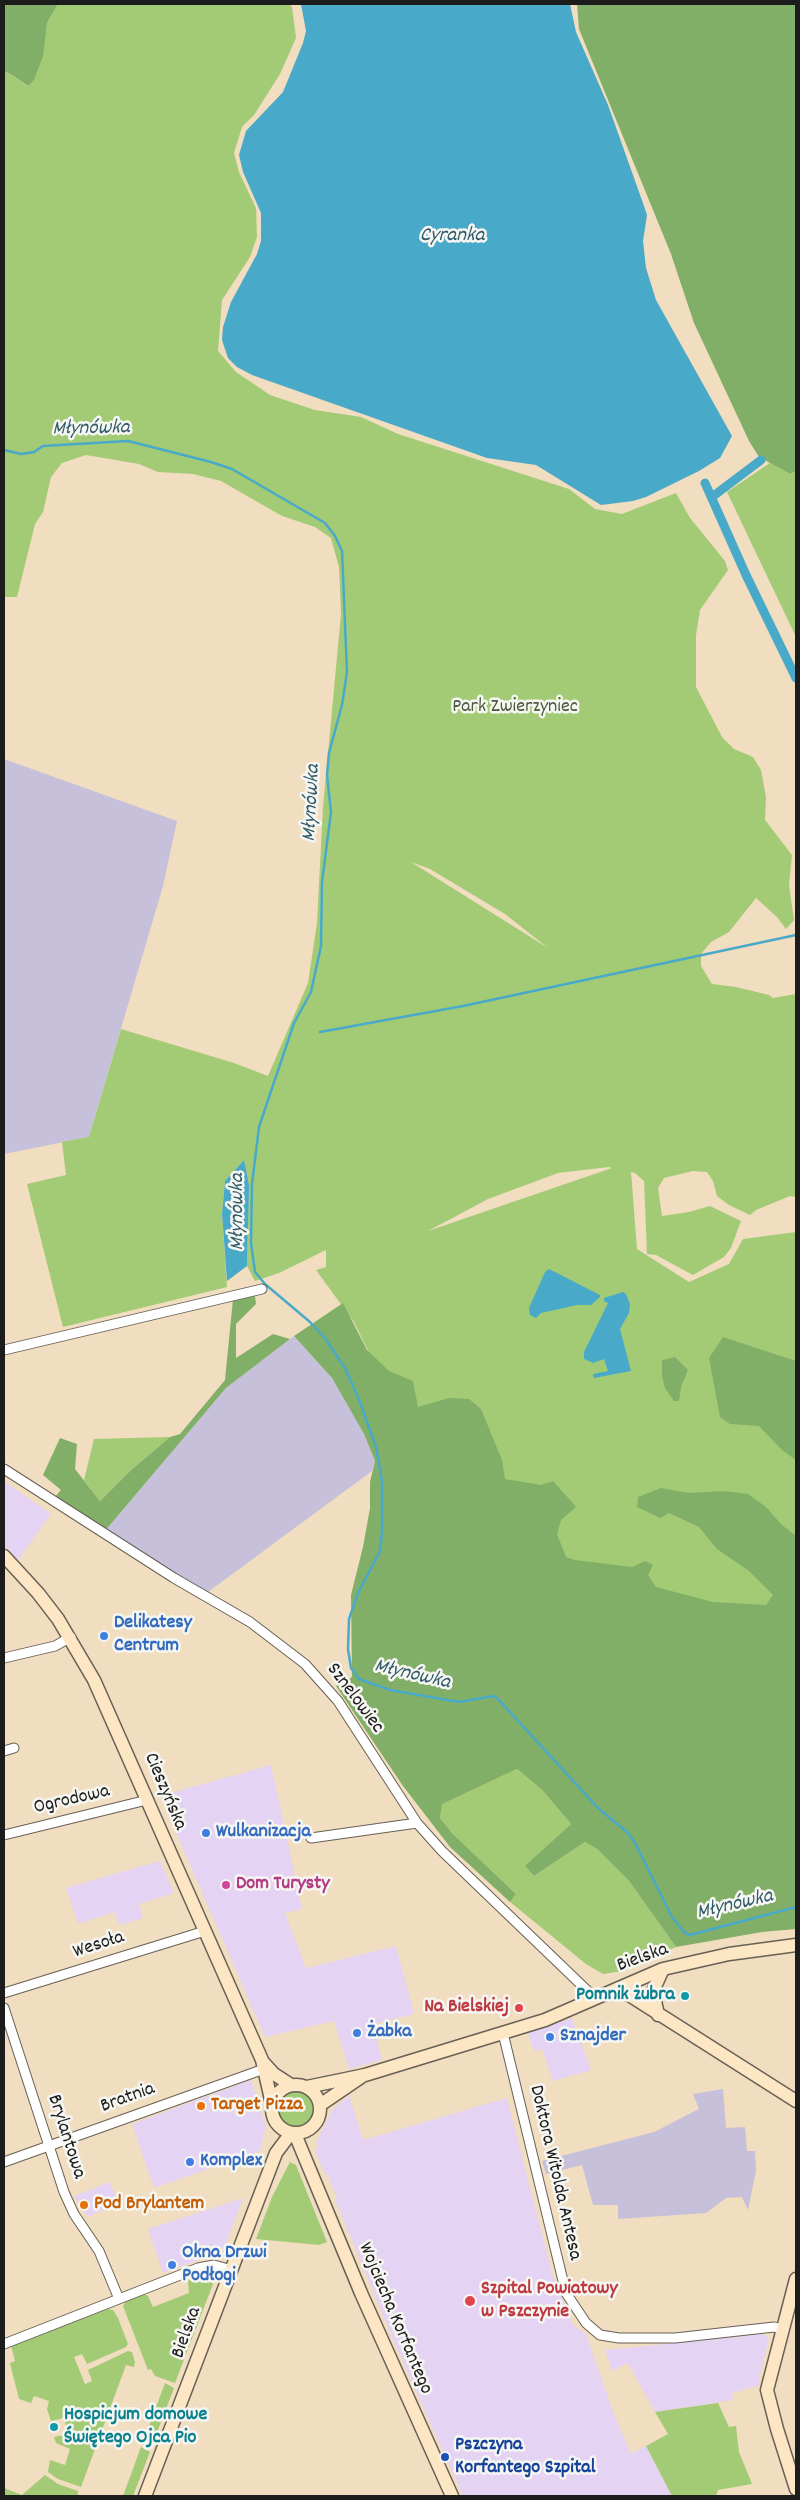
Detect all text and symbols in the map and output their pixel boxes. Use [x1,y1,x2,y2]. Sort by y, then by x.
water label: Cyranka [420,224,484,250]
water label: Młynówka [52,417,130,443]
park label: Park Zwierzyniec [452,696,578,720]
water label: Młynówka [298,764,328,842]
water label: Młynówka [226,1173,252,1251]
place label: Delikatesy Centrum [114,1612,192,1659]
marker: Delikatesy Centrum [98,1630,110,1642]
water label: Młynówka [372,1655,452,1697]
street label: Sznelowiec [320,1659,388,1739]
street label: Cieszyńska [137,1750,191,1834]
street label: Ogrodowa [32,1781,112,1821]
place label: Wulkanizacja [216,1821,311,1845]
marker: Wulkanizacja [200,1827,212,1839]
place label: Dom Turysty [236,1873,330,1897]
marker: Dom Turysty [220,1879,232,1891]
water label: Młynówka [695,1885,775,1927]
street label: Wesoła [71,1927,127,1965]
street label: Bielska [614,1939,672,1979]
place label: Pomnik żubra [576,1984,675,2008]
marker: Pomnik żubra [679,1990,691,2002]
place label: Na Bielskiej [424,1996,509,2020]
marker: Na Bielskiej [513,2002,525,2014]
place label: Żabka [367,2021,412,2045]
place label: Sznajder [560,2025,626,2049]
marker: Żabka [351,2027,363,2039]
marker: Sznajder [544,2031,556,2043]
street label: Bratnia [98,2078,158,2120]
street label: Doktora Witolda Antesa [522,2083,586,2263]
street label: Brylantowa [40,2092,90,2182]
place label: Target Pizza [211,2094,303,2118]
marker: Target Pizza [195,2100,207,2112]
place label: Komplex [200,2150,262,2174]
marker: Komplex [184,2156,196,2168]
place label: Pod Brylantem [94,2193,204,2217]
marker: Pod Brylantem [78,2199,90,2211]
street label: Wojciecha Korfantego [351,2240,437,2398]
place label: Okna Drzwi Podłogi [182,2242,267,2289]
marker: Okna Drzwi Podłogi [166,2259,178,2271]
place label: Szpital Powiatowy w Pszczynie [481,2278,618,2325]
marker: Szpital Powiatowy w Pszczynie [463,2294,477,2308]
street label: Bielska [168,2304,208,2362]
place label: Hospicjum domowe Świętego Ojca Pio [64,2404,207,2451]
marker: Hospicjum domowe Świętego Ojca Pio [48,2421,60,2433]
place label: Pszczyna Korfantego Szpital [455,2434,595,2481]
marker: Pszczyna Korfantego Szpital [439,2451,451,2463]

